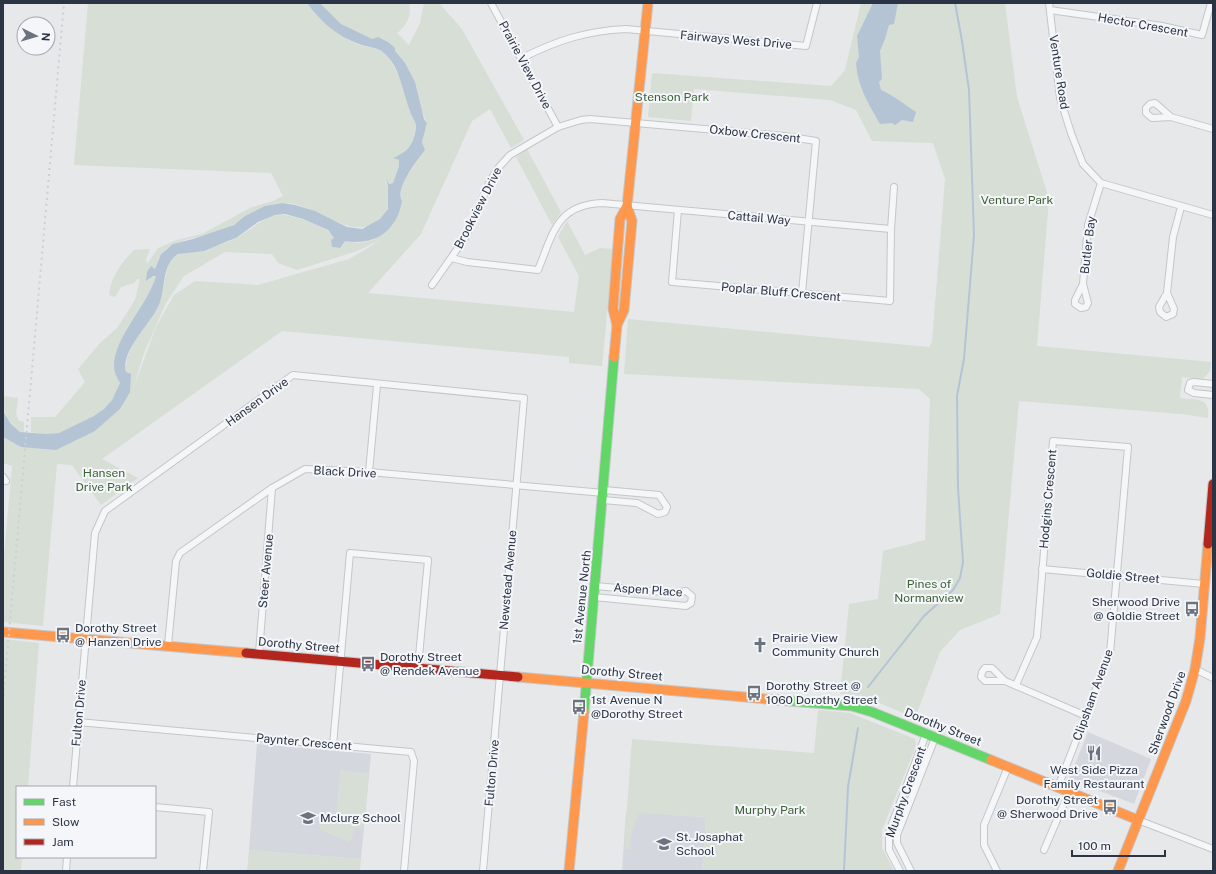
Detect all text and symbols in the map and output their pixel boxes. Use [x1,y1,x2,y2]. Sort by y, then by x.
street label: Hector Crescent [1097,10,1190,40]
north arrow [16,16,56,56]
street label: Prairie View Drive [496,19,554,112]
street label: Fairways West Drive [680,28,793,52]
text: N [40,32,52,42]
street label: Venture Road [1046,34,1072,110]
park label: Stenson Park [635,90,709,104]
street label: Oxbow Crescent [709,122,802,146]
street label: Brookview Drive [451,165,505,251]
park label: Venture Park [981,193,1053,207]
street label: Cattail Way [727,208,792,228]
street label: Butler Bay [1077,215,1099,275]
street label: Poplar Bluff Crescent [721,280,842,304]
street label: Hansen Drive [223,374,291,429]
street label: Hodgins Crescent [1037,448,1059,549]
street label: Black Drive [313,463,377,481]
park label: Hansen Drive Park [75,466,133,494]
street label: Newstead Avenue [497,529,519,630]
street label: Steer Avenue [256,533,276,609]
street label: 1st Avenue North [570,549,594,645]
street label: Goldie Street [1086,566,1161,586]
park label: Pines of Normanview [894,577,964,605]
street label: Aspen Place [613,581,683,599]
place label: Sherwood Drive @ Goldie Street [1092,595,1180,623]
bus stop icon: Sherwood Drive @ Goldie Street [1183,600,1201,618]
place label: Dorothy Street @ Hanzen Drive [75,621,162,649]
bus stop icon: Dorothy Street @ Hanzen Drive [54,626,72,644]
place label: Prairie View Community Church [772,631,879,659]
street label: Dorothy Street [258,634,341,656]
church icon: Prairie View Community Church [751,636,769,654]
street label: Clipsham Avenue [1070,647,1116,743]
place label: Dorothy Street @ Rendek Avenue [380,650,479,678]
bus stop icon: Dorothy Street @ Rendek Avenue [359,655,377,673]
street label: Dorothy Street [581,662,664,684]
street label: Sherwood Drive [1145,669,1189,757]
street label: Fulton Drive [69,679,89,747]
place label: Dorothy Street @ 1060 Dorothy Street [766,679,878,707]
bus stop icon: Dorothy Street @ 1060 Dorothy Street [745,684,763,702]
place label: 1st Avenue N @Dorothy Street [591,693,683,721]
bus stop icon: 1st Avenue N @Dorothy Street [570,698,588,716]
street label: Dorothy Street [902,705,984,749]
street label: Paynter Crescent [255,731,353,753]
street label: Fulton Drive [482,739,502,807]
street label: Murphy Crescent [883,744,929,839]
restaurant icon: West Side Pizza Family Restaurant [1085,744,1103,762]
place label: West Side Pizza Family Restaurant [1043,763,1145,791]
legend [16,786,156,858]
place label: Dorothy Street @ Sherwood Drive [997,793,1098,821]
text: Fast [52,795,77,809]
bus stop icon: Dorothy Street @ Sherwood Drive [1101,798,1119,816]
park label: Murphy Park [734,803,806,817]
school or university icon: Mclurg School [299,809,317,827]
place label: Mclurg School [320,811,401,825]
text: Slow [52,815,80,829]
place label: St. Josaphat School [676,830,744,858]
scale bar [1072,832,1165,858]
text: Jam [52,835,74,849]
school or university icon: St. Josaphat School [655,835,673,853]
text: 100 m [1078,839,1111,853]

